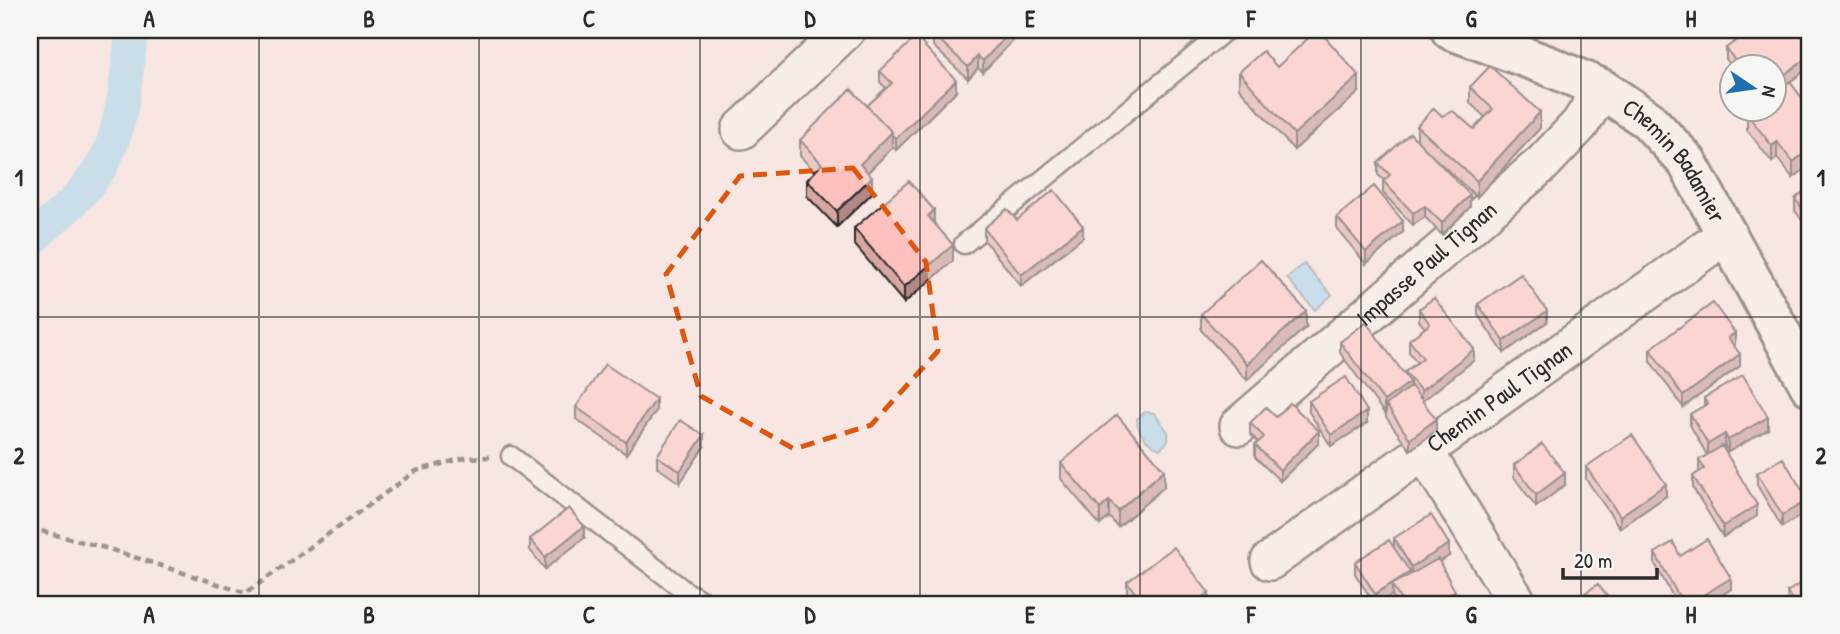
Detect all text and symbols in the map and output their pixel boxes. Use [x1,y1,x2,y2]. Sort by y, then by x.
text: A [143,3,155,34]
text: B [363,3,375,34]
text: C [583,3,595,34]
text: D [805,3,817,34]
text: E [1025,3,1036,34]
text: F [1246,3,1257,34]
text: G [1465,3,1477,34]
text: H [1686,3,1697,34]
north arrow [1717,52,1787,122]
text: N [1756,84,1783,100]
street label: Chemin Badamier [1617,90,1734,228]
text: 1 [15,162,23,193]
text: 1 [1817,162,1825,193]
street label: Impasse Paul Tignan [1349,193,1503,333]
street label: Chemin Paul Tignan [1420,333,1578,459]
text: 2 [14,440,25,471]
text: 2 [1816,440,1827,471]
scale bar [1563,536,1658,580]
text: 20 m [1574,546,1612,575]
text: A [143,599,155,630]
text: B [363,599,375,630]
text: C [583,599,595,630]
text: D [805,599,817,630]
text: E [1025,599,1036,630]
text: F [1246,599,1257,630]
text: G [1465,599,1477,630]
text: H [1686,599,1697,630]

